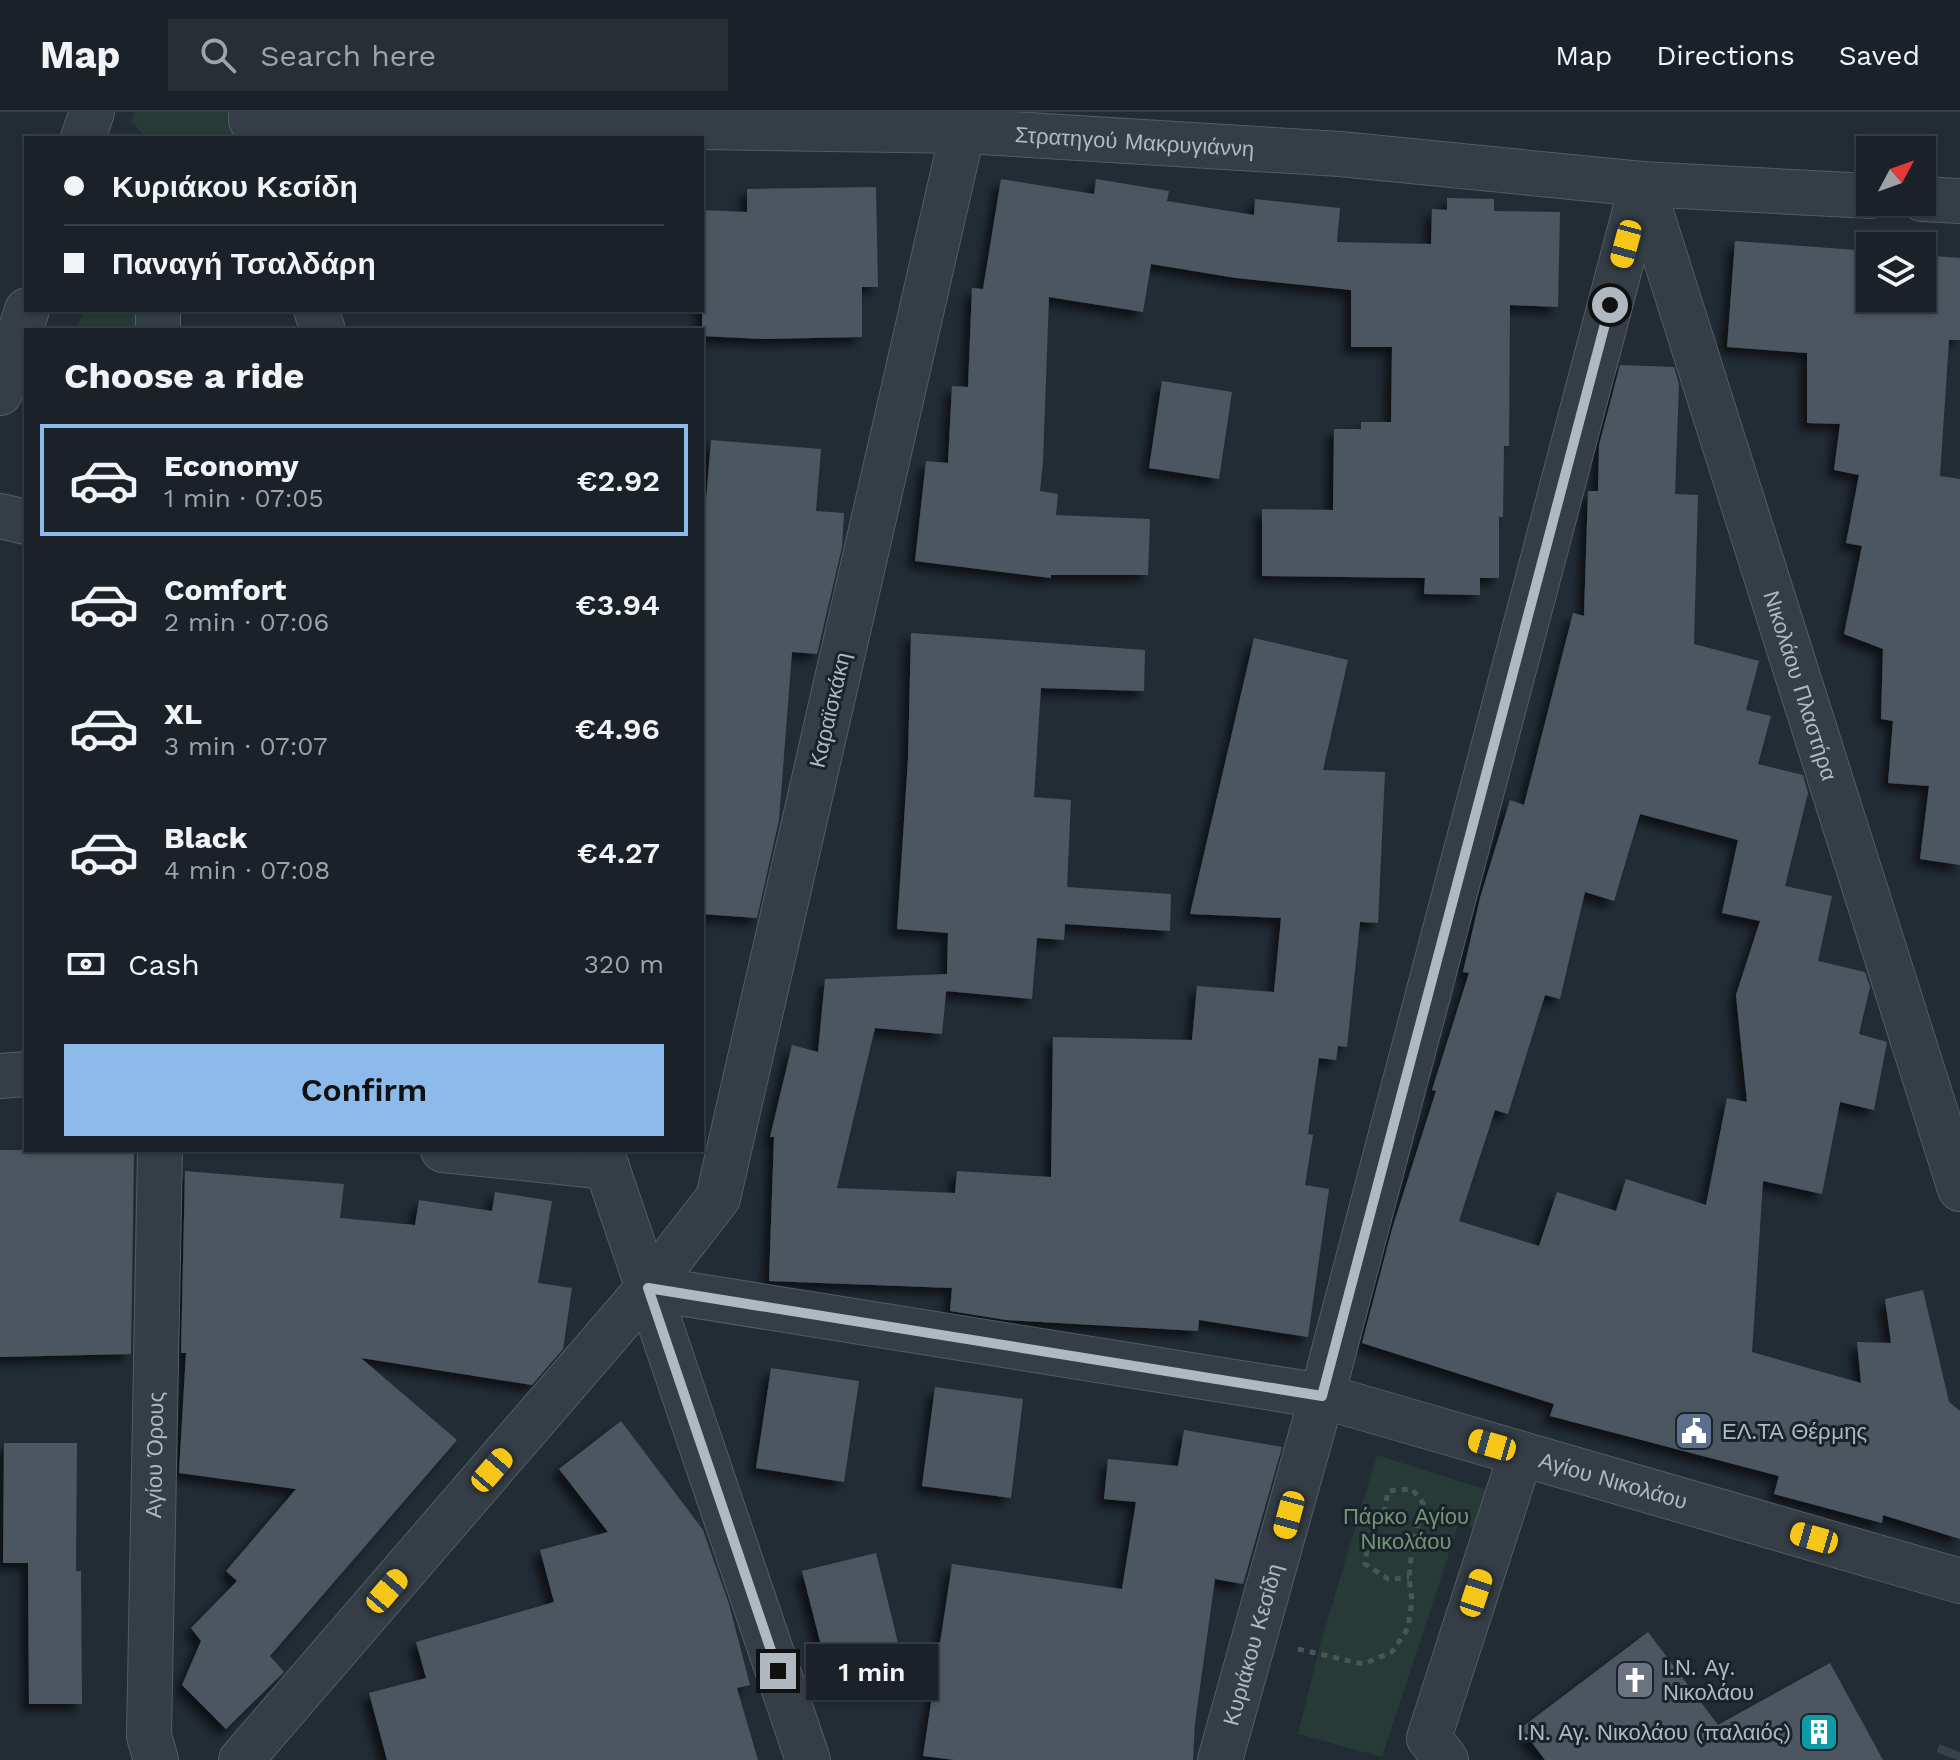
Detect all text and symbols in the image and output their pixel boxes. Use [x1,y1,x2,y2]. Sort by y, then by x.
search box [168,19,728,91]
text: Map [40,33,120,77]
icon: search [196,33,240,77]
text: Search here [260,38,436,73]
text: Map [1555,39,1612,72]
text: Directions [1656,39,1795,72]
text: Saved [1839,39,1920,72]
street label: Στρατηγού Μακρυγιάννη [1014,122,1255,161]
north arrow [1856,136,1936,216]
map controls [1856,136,1936,312]
text: Κυριάκου Κεσίδη [112,169,358,204]
car [1608,218,1644,270]
button: layers [1856,232,1936,312]
text: Παναγή Τσαλδάρη [112,246,376,281]
route start [1592,287,1628,323]
text: Choose a ride [64,355,304,397]
icon: car [68,444,140,516]
text: Economy [164,448,299,483]
text: €2.92 [577,463,660,498]
text: 1 min · 07:05 [164,483,324,513]
icon: car [68,568,140,640]
text: Comfort [164,572,286,607]
text: €3.94 [575,587,660,622]
street label: Νικολάου Πλαστήρα [1759,588,1842,784]
text: 2 min · 07:06 [164,607,329,637]
street label: Καραϊσκάκη [805,650,855,770]
icon: car [68,692,140,764]
text: XL [164,696,202,731]
text: €4.96 [575,711,660,746]
text: 3 min · 07:07 [164,731,328,761]
icon: car [68,816,140,888]
text: Black [164,820,248,855]
text: €4.27 [577,835,660,870]
text: 4 min · 07:08 [164,855,330,885]
icon: cash [64,942,108,986]
text: Cash [128,947,200,982]
text: 320 m [584,949,664,979]
button: Confirm [64,1044,664,1136]
street label: Αγίου Όρους [141,1392,168,1518]
public building icon: ΕΛ.ΤΑ Θέρμης [1673,1410,1715,1452]
place label: ΕΛ.ΤΑ Θέρμης [1722,1419,1867,1444]
car [1466,1427,1518,1463]
car [467,1444,517,1496]
street label: Αγίου Νικολάου [1536,1447,1690,1514]
car [1271,1489,1307,1541]
park label: Πάρκο Αγίου Νικολάου [1343,1504,1469,1554]
car [1788,1520,1840,1556]
street label: Κυριάκου Κεσίδη [1218,1561,1287,1728]
car [362,1565,412,1617]
car [1457,1566,1495,1620]
callout: 1 min [806,1643,938,1699]
route end [760,1653,796,1689]
place label: Ι.Ν. Αγ. Νικολάου [1663,1655,1754,1705]
text: 1 min [839,1657,905,1687]
church icon: Ι.Ν. Αγ. Νικολάου [1614,1659,1656,1701]
building icon: Ι.Ν. Αγ. Νικολάου (παλαιός) [1798,1711,1840,1753]
place label: Ι.Ν. Αγ. Νικολάου (παλαιός) [1517,1720,1791,1745]

